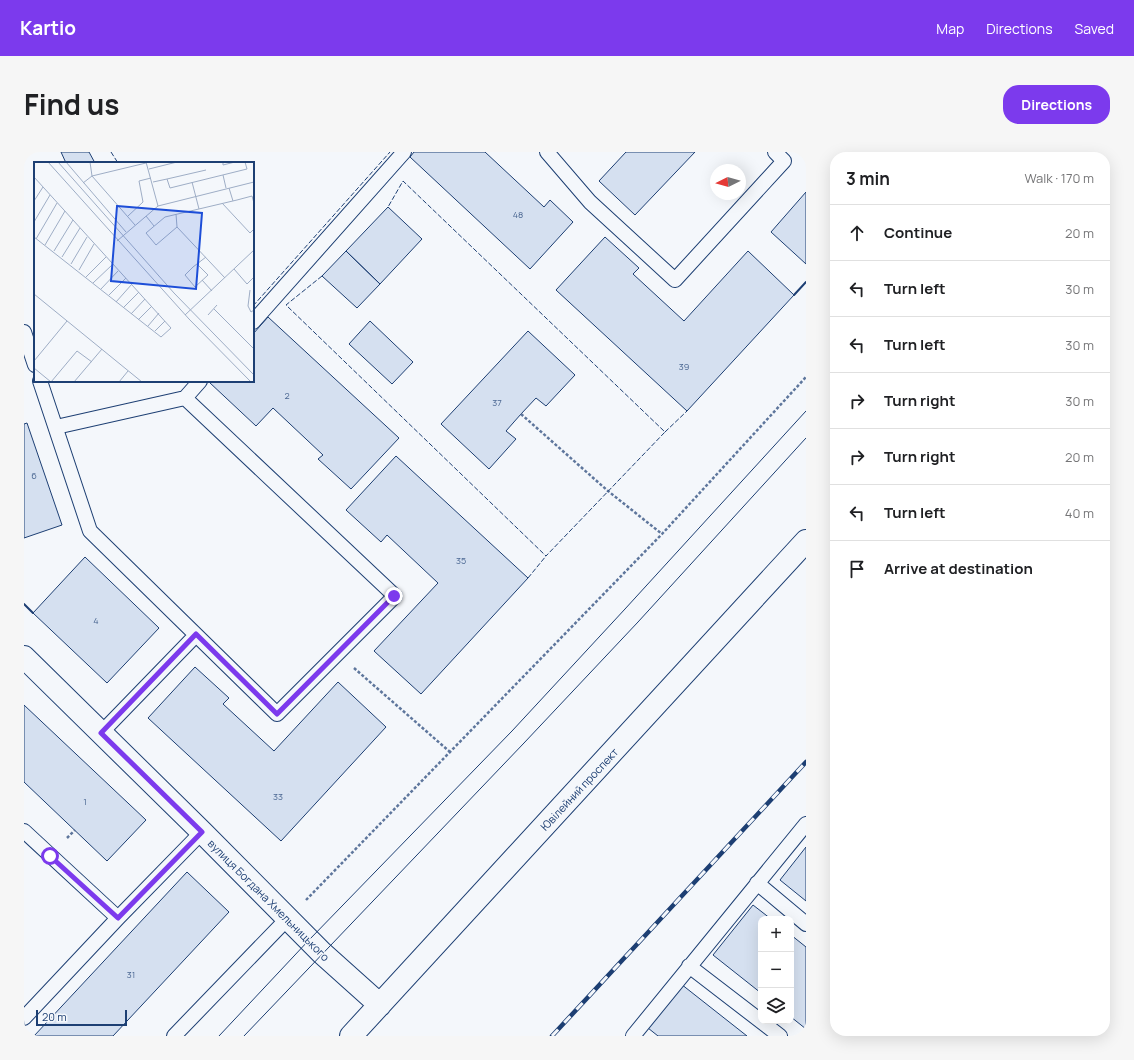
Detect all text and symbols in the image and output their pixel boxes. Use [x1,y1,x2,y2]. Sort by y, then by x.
text: Kartio [20,15,76,41]
text: Map [936,19,964,38]
text: Directions [986,19,1053,38]
text: Saved [1075,19,1114,38]
text: Find us [24,85,119,123]
button: Directions [1003,85,1110,124]
inset map [34,162,254,382]
north arrow [710,164,746,200]
text: 3 min [846,167,890,190]
text: Walk · 170 m [1024,169,1094,187]
house number: 48 [513,208,523,221]
icon: ahead [846,222,868,244]
text: Continue [884,222,952,243]
text: 20 m [1065,224,1094,242]
icon: left [846,278,868,300]
text: Turn left [884,278,946,299]
text: 30 m [1065,280,1094,298]
icon: left [846,334,868,356]
text: Turn left [884,334,946,355]
text: 30 m [1065,336,1094,354]
house number: 39 [679,360,689,373]
house number: 2 [284,389,290,402]
icon: right [846,390,868,412]
text: Turn right [884,390,955,411]
text: 30 m [1065,392,1094,410]
house number: 37 [492,396,502,409]
icon: right [846,446,868,468]
text: Turn right [884,446,955,467]
text: 20 m [1065,448,1094,466]
house number: 6 [31,469,37,482]
icon: left [846,502,868,524]
text: Turn left [884,502,946,523]
text: 40 m [1065,504,1094,522]
house number: 35 [456,554,466,567]
icon: arrive [846,558,868,580]
text: Arrive at destination [884,558,1033,579]
route end [385,587,403,605]
house number: 4 [93,614,99,627]
street label: Ювілейний проспект [537,744,622,834]
house number: 33 [273,790,283,803]
house number: 1 [83,795,87,808]
street label: вулиця Богдана Хмельницького [205,836,333,964]
route start [41,847,59,865]
map controls [758,916,794,1024]
button: + [758,916,794,952]
button: − [758,952,794,988]
house number: 31 [127,968,135,981]
button: layers [758,988,794,1024]
scale bar [36,1008,127,1027]
text: 20 m [42,1009,67,1024]

